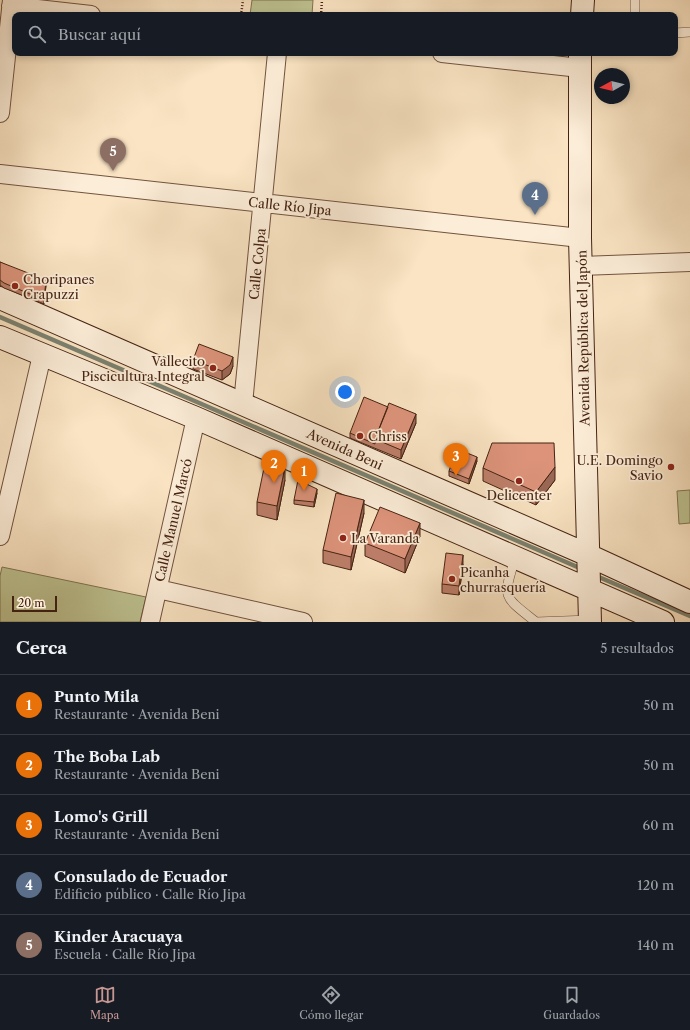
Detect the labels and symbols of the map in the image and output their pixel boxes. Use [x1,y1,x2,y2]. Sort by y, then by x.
north arrow [594,68,630,104]
pin: 5 [100,138,126,171]
pin: 4 [522,182,548,215]
street label: Calle Río Jipa [248,194,333,218]
street label: Calle Colpa [245,227,269,301]
street label: Avenida República del Japón [573,250,593,427]
place label: Choripanes Crapuzzi [23,271,95,302]
marker: Choripanes Crapuzzi [10,281,20,291]
place label: Vallecito Piscicultura Integral [81,353,205,384]
marker: Vallecito Piscicultura Integral [208,363,218,373]
your location [335,382,355,402]
street label: Avenida Beni [304,425,385,473]
place label: Chriss [368,428,407,444]
marker: Chriss [355,431,365,441]
pin: 3 [443,443,469,476]
pin: 2 [261,450,287,483]
place label: U.E. Domingo Savio [577,452,663,483]
street label: Calle Manuel Marcó [151,457,195,583]
pin: 1 [291,458,317,491]
marker: U.E. Domingo Savio [666,462,676,472]
marker: Delicenter [514,476,524,486]
place label: Delicenter [486,487,552,503]
place label: La Varanda [351,530,420,546]
marker: La Varanda [338,533,348,543]
place label: Picanha churrasquería [460,564,546,595]
marker: Picanha churrasquería [447,574,457,584]
scale bar [12,594,57,613]

